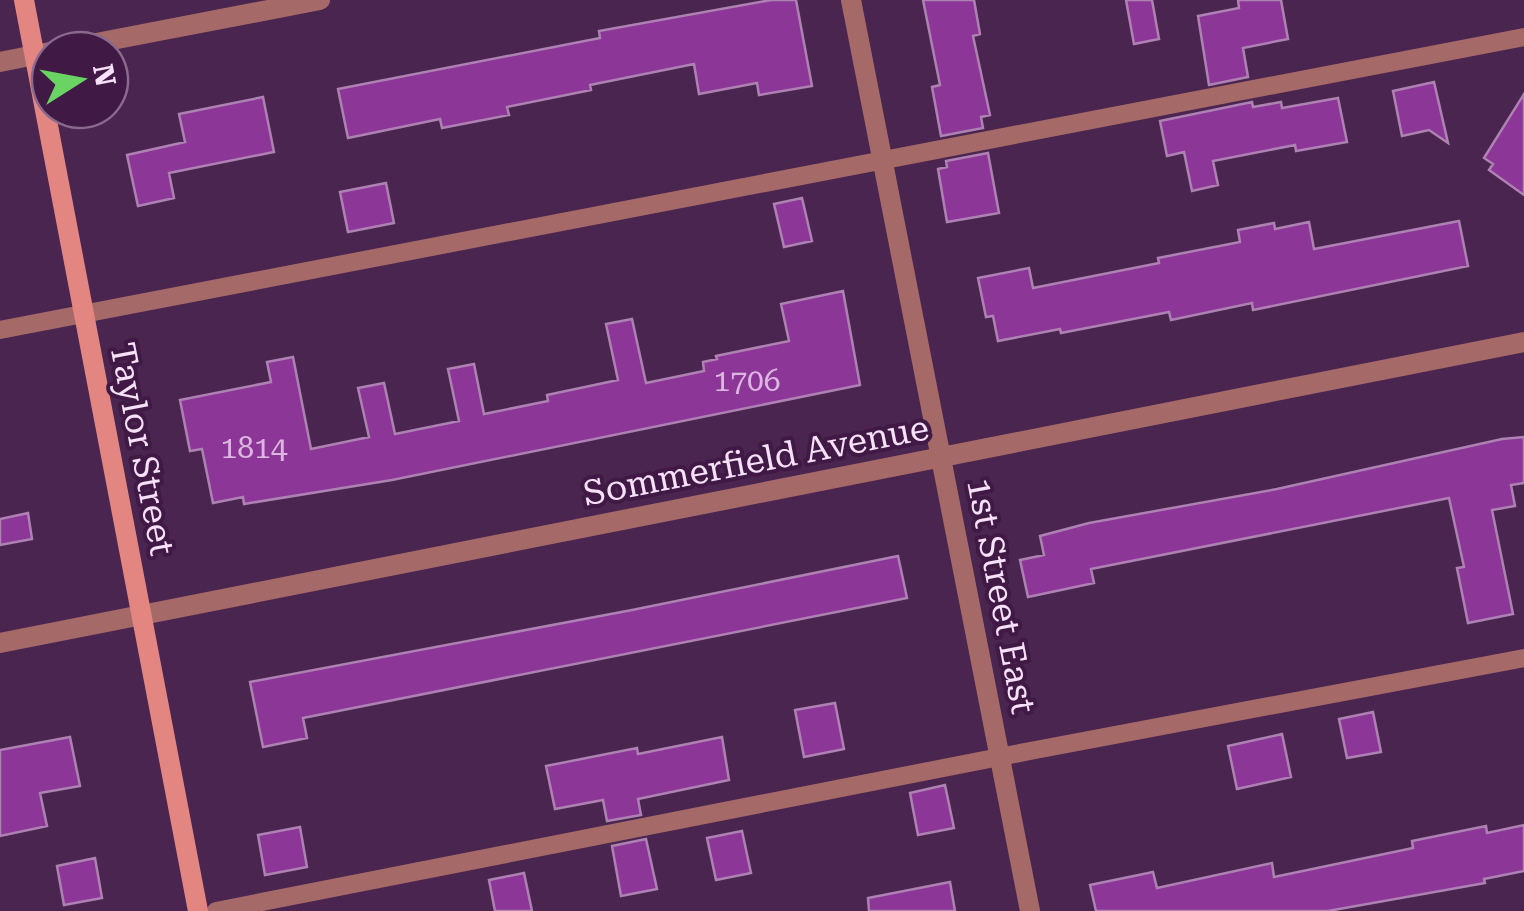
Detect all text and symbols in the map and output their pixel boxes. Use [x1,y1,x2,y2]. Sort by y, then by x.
north arrow [30,30,130,130]
text: N [86,62,122,89]
street label: Taylor Street [101,339,183,559]
house number: 1706 [713,363,781,398]
street label: Sommerfield Avenue [580,407,932,515]
house number: 1814 [220,430,288,465]
street label: 1st Street East [958,475,1044,717]

